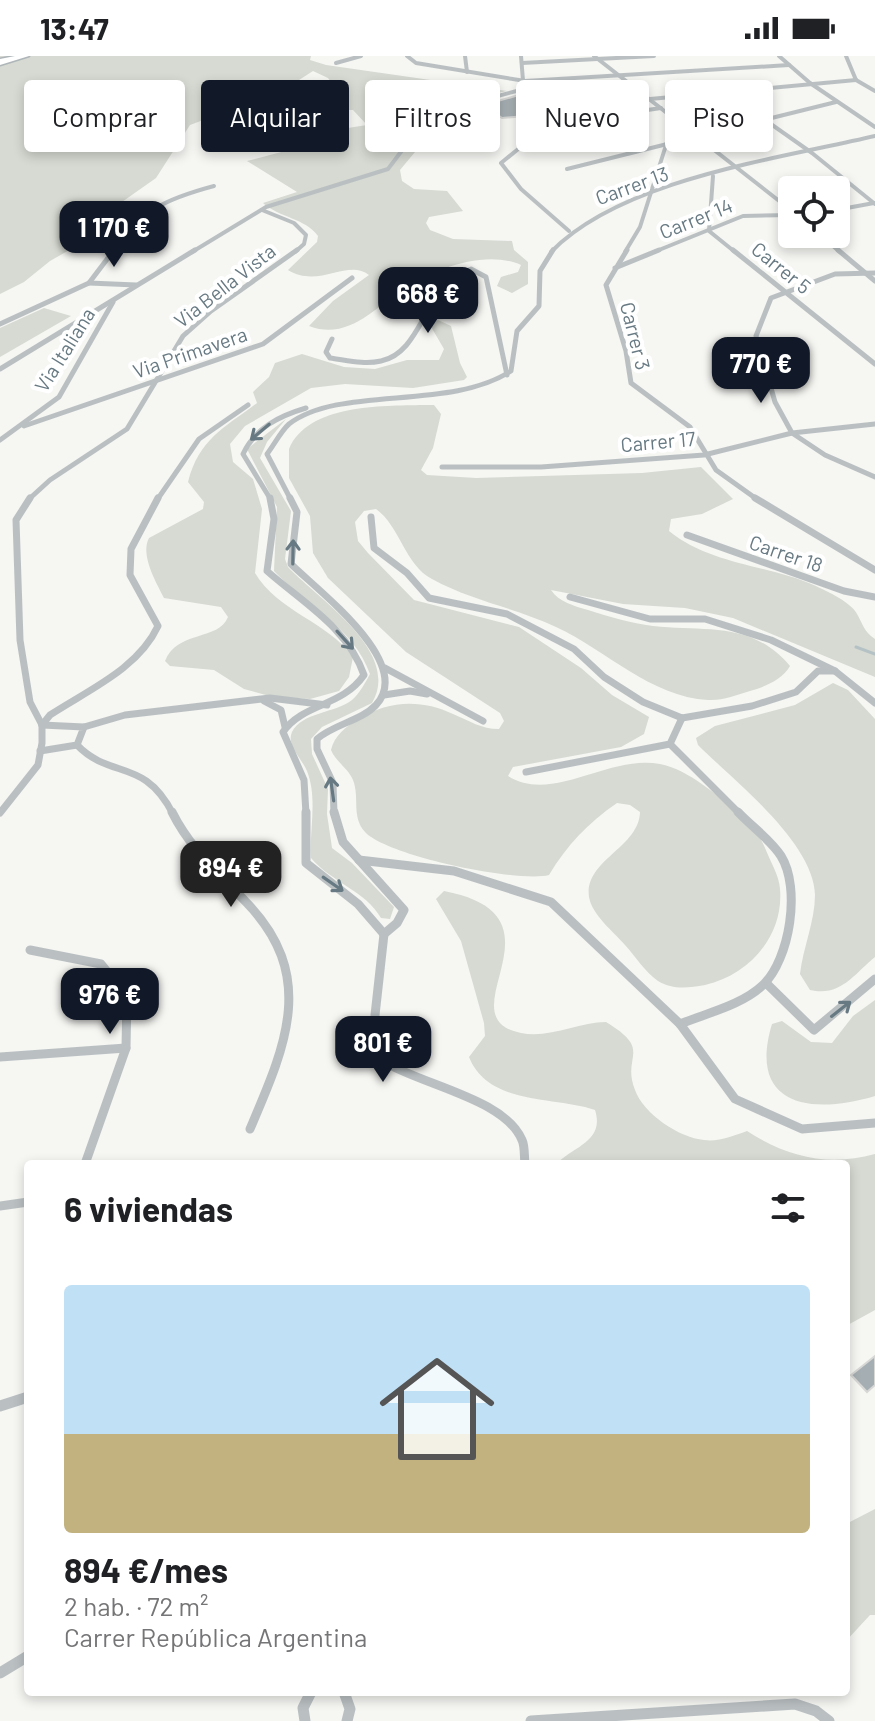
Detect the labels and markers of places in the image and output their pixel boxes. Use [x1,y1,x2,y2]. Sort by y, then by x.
pin: 1 170 € [40,201,188,269]
pin: 668 € [372,267,484,335]
pin: 770 € [705,337,817,405]
pin: 894 € [175,841,287,909]
pin: 976 € [54,968,166,1036]
pin: 801 € [327,1016,439,1084]

